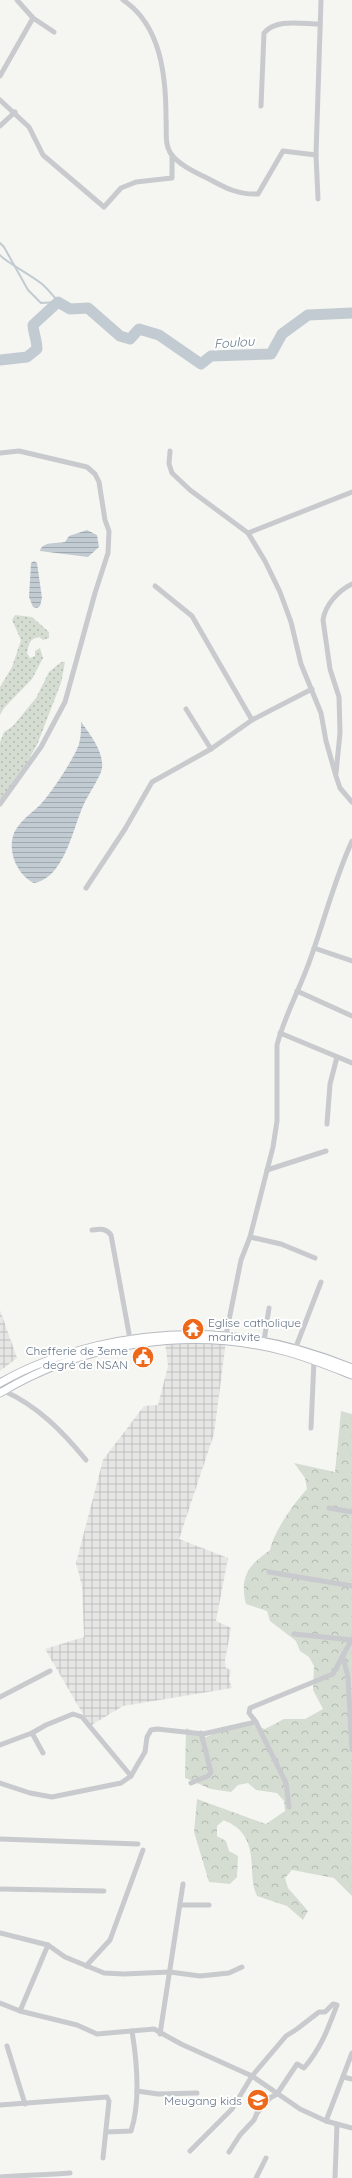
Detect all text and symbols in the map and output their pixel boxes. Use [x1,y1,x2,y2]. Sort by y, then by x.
water label: Foulou [213,333,255,351]
place label: Eglise catholique mariavite [208,1315,301,1344]
temple icon: Eglise catholique mariavite [180,1316,206,1342]
place label: Chefferie de 3eme degré de NSAN [26,1343,128,1372]
public building icon: Chefferie de 3eme degré de NSAN [130,1344,156,1370]
school or university icon: Meugang kids [245,2087,271,2113]
place label: Meugang kids [164,2093,242,2108]

